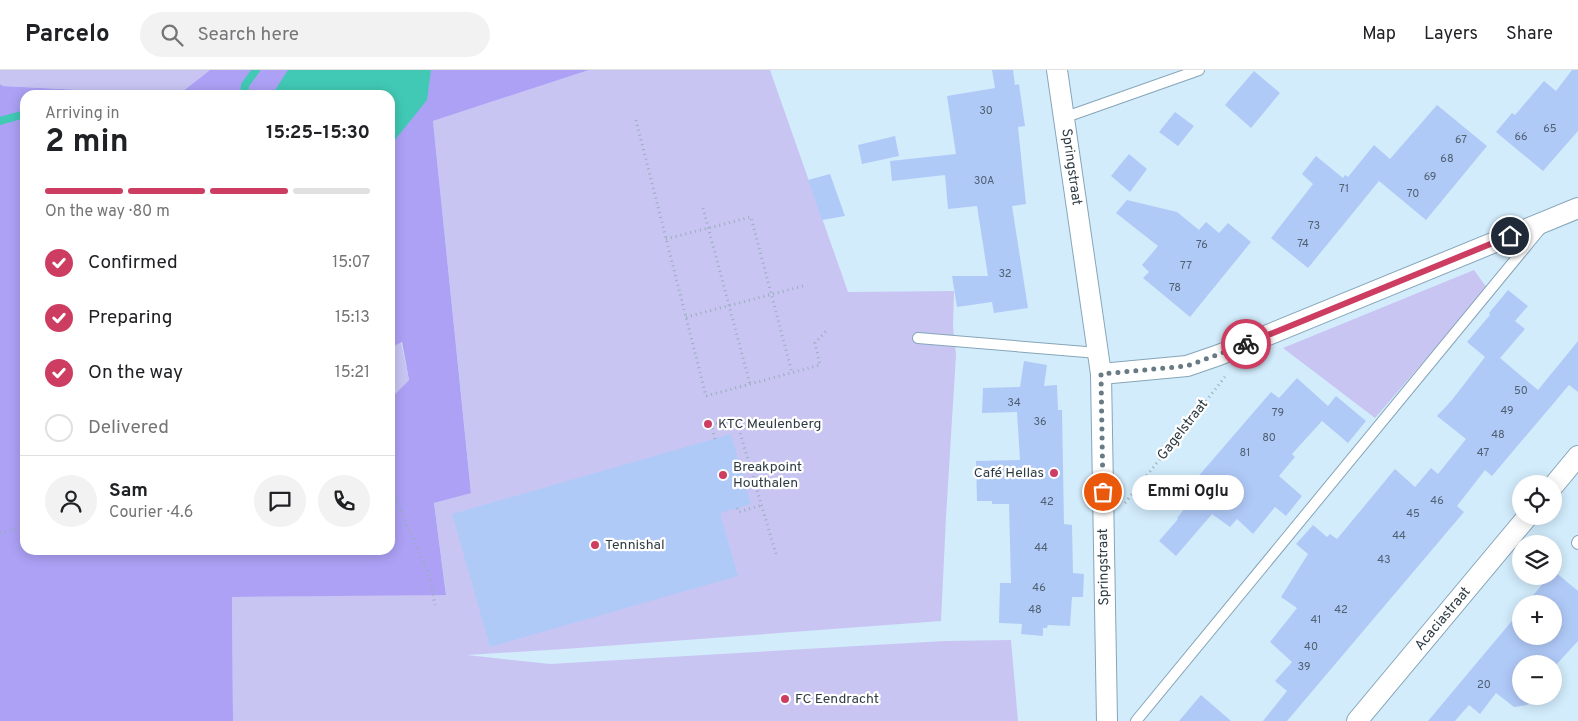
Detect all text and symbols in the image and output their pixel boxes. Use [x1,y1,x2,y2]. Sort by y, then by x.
search box [140,12,490,57]
text: Parcelo [25,20,110,50]
icon: search [158,21,186,49]
text: Search here [198,23,299,47]
text: Map [1362,23,1396,46]
text: Layers [1424,23,1478,46]
text: Share [1506,23,1553,46]
text: Arriving in [45,104,120,124]
house number: 30 [979,104,993,118]
text: 15:25–15:30 [266,121,370,145]
house number: 65 [1543,122,1557,136]
text: 2 min [45,123,129,163]
street label: Springstraat [1057,128,1085,206]
house number: 66 [1514,130,1528,144]
house number: 67 [1455,133,1467,147]
house number: 68 [1440,152,1454,166]
house number: 69 [1424,170,1436,184]
house number: 30A [974,174,994,188]
house number: 71 [1339,182,1349,196]
house number: 70 [1407,187,1419,201]
text: On the way · 80 m [45,202,170,222]
pin [1489,215,1531,257]
house number: 73 [1308,219,1320,233]
icon: home [1496,222,1524,250]
house number: 74 [1297,237,1309,251]
house number: 76 [1196,238,1208,252]
icon: check [45,249,73,277]
text: Confirmed [88,251,178,275]
text: 15:07 [332,253,370,273]
house number: 77 [1180,259,1192,273]
house number: 32 [998,267,1012,281]
house number: 78 [1169,281,1181,295]
icon: check [45,304,73,332]
text: Preparing [88,306,172,330]
text: 15:13 [335,308,370,328]
courier [1221,319,1271,369]
icon: bike [1232,330,1260,358]
icon: check [45,359,73,387]
text: On the way [88,361,183,385]
text: 15:21 [335,363,370,383]
house number: 50 [1514,384,1528,398]
house number: 34 [1007,396,1021,410]
street label: Gagelstraat [1154,396,1212,464]
house number: 49 [1500,404,1514,418]
house number: 79 [1272,406,1284,420]
house number: 36 [1033,415,1047,429]
text: Delivered [88,416,169,440]
place label: KTC Meulenberg [718,416,821,433]
marker: KTC Meulenberg [702,418,714,430]
house number: 48 [1491,428,1505,442]
house number: 80 [1262,431,1276,445]
house number: 81 [1240,446,1250,460]
house number: 47 [1477,446,1489,460]
place label: Breakpoint Houthalen [733,459,802,492]
place label: Café Hellas [974,465,1044,482]
marker: Café Hellas [1048,467,1060,479]
marker: Breakpoint Houthalen [717,469,729,481]
pin [1082,471,1124,513]
callout: Emmi Oglu [1133,474,1246,510]
button: person [45,475,97,527]
button: chat [254,475,306,527]
button: phone [318,475,370,527]
map controls [1512,475,1562,705]
button: locate [1512,475,1562,525]
icon: bag [1089,478,1117,506]
text: Sam [109,479,148,503]
text: Emmi Oglu [1147,482,1229,502]
house number: 46 [1430,494,1444,508]
house number: 42 [1040,495,1054,509]
text: Courier · 4.6 [109,503,193,523]
house number: 45 [1406,507,1420,521]
street label: Springstraat [1095,528,1113,606]
house number: 44 [1392,529,1406,543]
button: layers [1512,535,1562,585]
place label: Tennishal [605,537,665,554]
marker: Tennishal [589,539,601,551]
house number: 44 [1034,541,1048,555]
house number: 43 [1377,553,1391,567]
house number: 46 [1032,581,1046,595]
street label: Acaciastraat [1411,584,1475,654]
button: + [1512,595,1562,645]
house number: 48 [1028,603,1042,617]
house number: 42 [1334,603,1348,617]
house number: 41 [1311,613,1321,627]
house number: 40 [1304,640,1318,654]
button: − [1512,655,1562,705]
house number: 39 [1298,660,1310,674]
house number: 20 [1477,678,1491,692]
place label: FC Eendracht [795,691,879,708]
marker: FC Eendracht [779,693,791,705]

